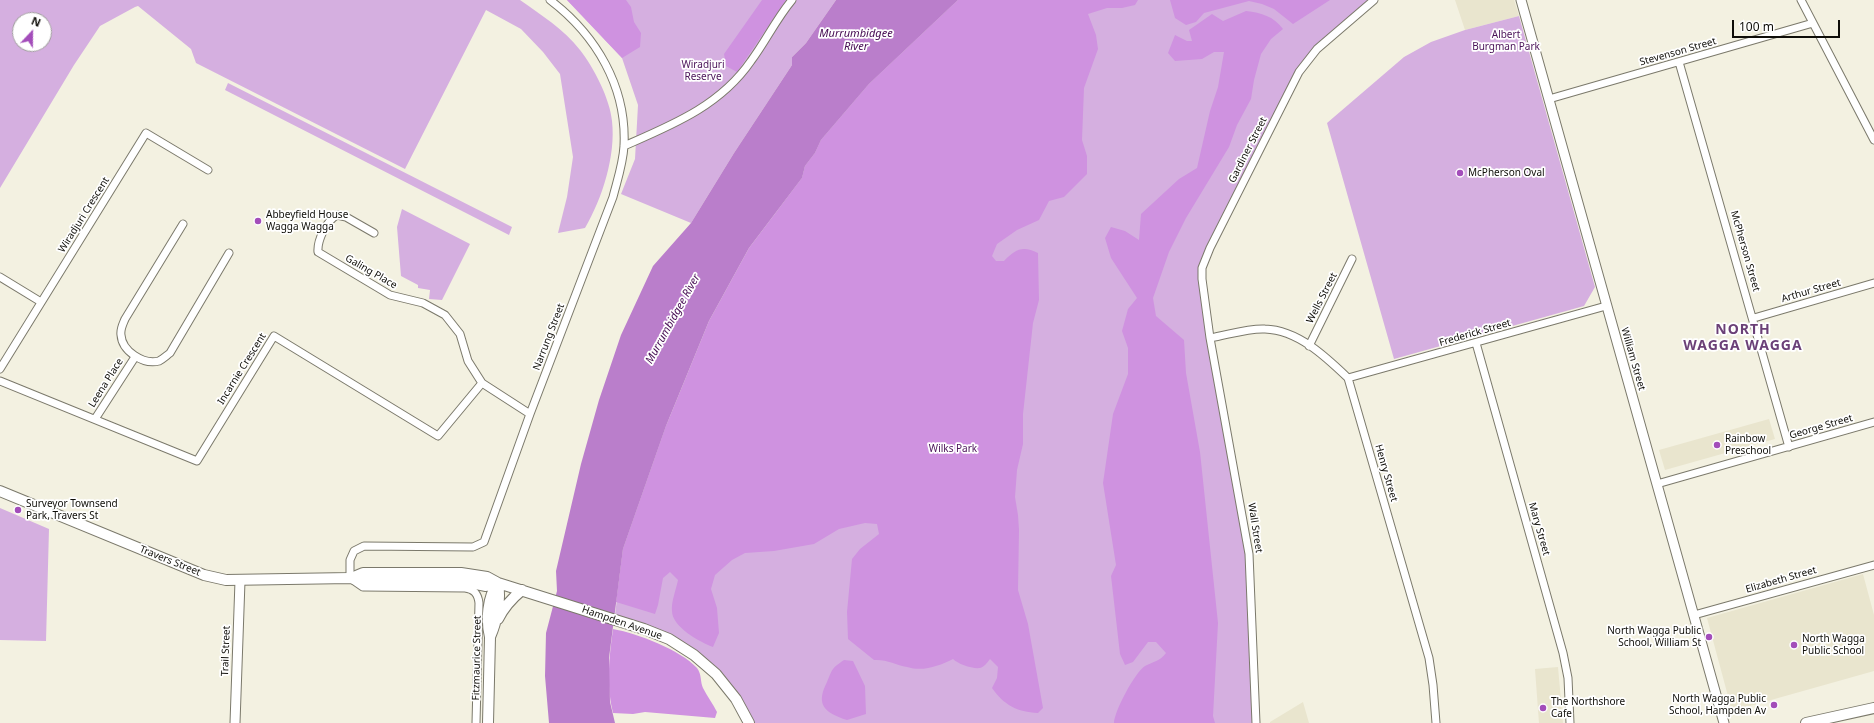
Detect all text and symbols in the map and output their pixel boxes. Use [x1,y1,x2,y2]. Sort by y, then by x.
north arrow [12,12,52,52]
scale bar [1734,12,1842,38]
text: N [29,13,43,30]
text: 100 m [1739,18,1774,35]
water label: Murrumbidgee River [819,27,893,53]
park label: Albert Burgman Park [1472,29,1540,52]
street label: Stevenson Street [1638,35,1718,69]
park label: Wiradjuri Reserve [681,59,725,82]
street label: Gardiner Street [1226,115,1270,185]
place label: McPherson Oval [1468,167,1545,179]
marker: McPherson Oval [1455,168,1465,178]
street label: Wiradjuri Crescent [56,175,112,255]
place label: Abbeyfield House Wagga Wagga [266,209,348,232]
street label: McPherson Street [1728,209,1762,293]
marker: Abbeyfield House Wagga Wagga [253,216,263,226]
street label: Galing Place [343,252,399,292]
street label: Wells Street [1304,271,1340,325]
water label: Murrumbidgee River [643,272,703,366]
street label: Arthur Street [1780,277,1842,305]
street label: Narrung Street [531,302,567,372]
street label: Frederick Street [1438,317,1512,349]
district label: NORTH WAGGA WAGGA [1683,322,1803,354]
street label: William Street [1618,326,1648,392]
street label: Incarnie Crescent [215,331,269,407]
street label: Leena Place [86,356,126,410]
street label: George Street [1788,412,1854,442]
place label: Rainbow Preschool [1725,433,1771,456]
marker: Rainbow Preschool [1712,440,1722,450]
park label: Wilks Park [929,443,977,455]
street label: Henry Street [1372,443,1400,503]
place label: Surveyor Townsend Park, Travers St [26,498,118,522]
street label: Mary Street [1526,501,1552,557]
street label: Wall Street [1245,502,1265,554]
marker: Surveyor Townsend Park, Travers St [13,505,23,515]
street label: Travers Street [138,543,202,579]
street label: Elizabeth Street [1744,564,1818,596]
street label: Hampden Avenue [580,604,664,642]
street label: Fitzmaurice Street [470,615,484,701]
place label: North Wagga Public School, William St [1607,625,1701,648]
street label: Trail Street [219,626,233,676]
marker: North Wagga Public School, William St [1704,632,1714,642]
place label: North Wagga Public School [1802,633,1865,656]
marker: North Wagga Public School [1789,640,1799,650]
place label: North Wagga Public School, Hampden Av [1669,693,1766,716]
place label: The Northshore Cafe [1551,696,1625,720]
marker: North Wagga Public School, Hampden Av [1769,700,1779,710]
marker: The Northshore Cafe [1538,703,1548,713]

